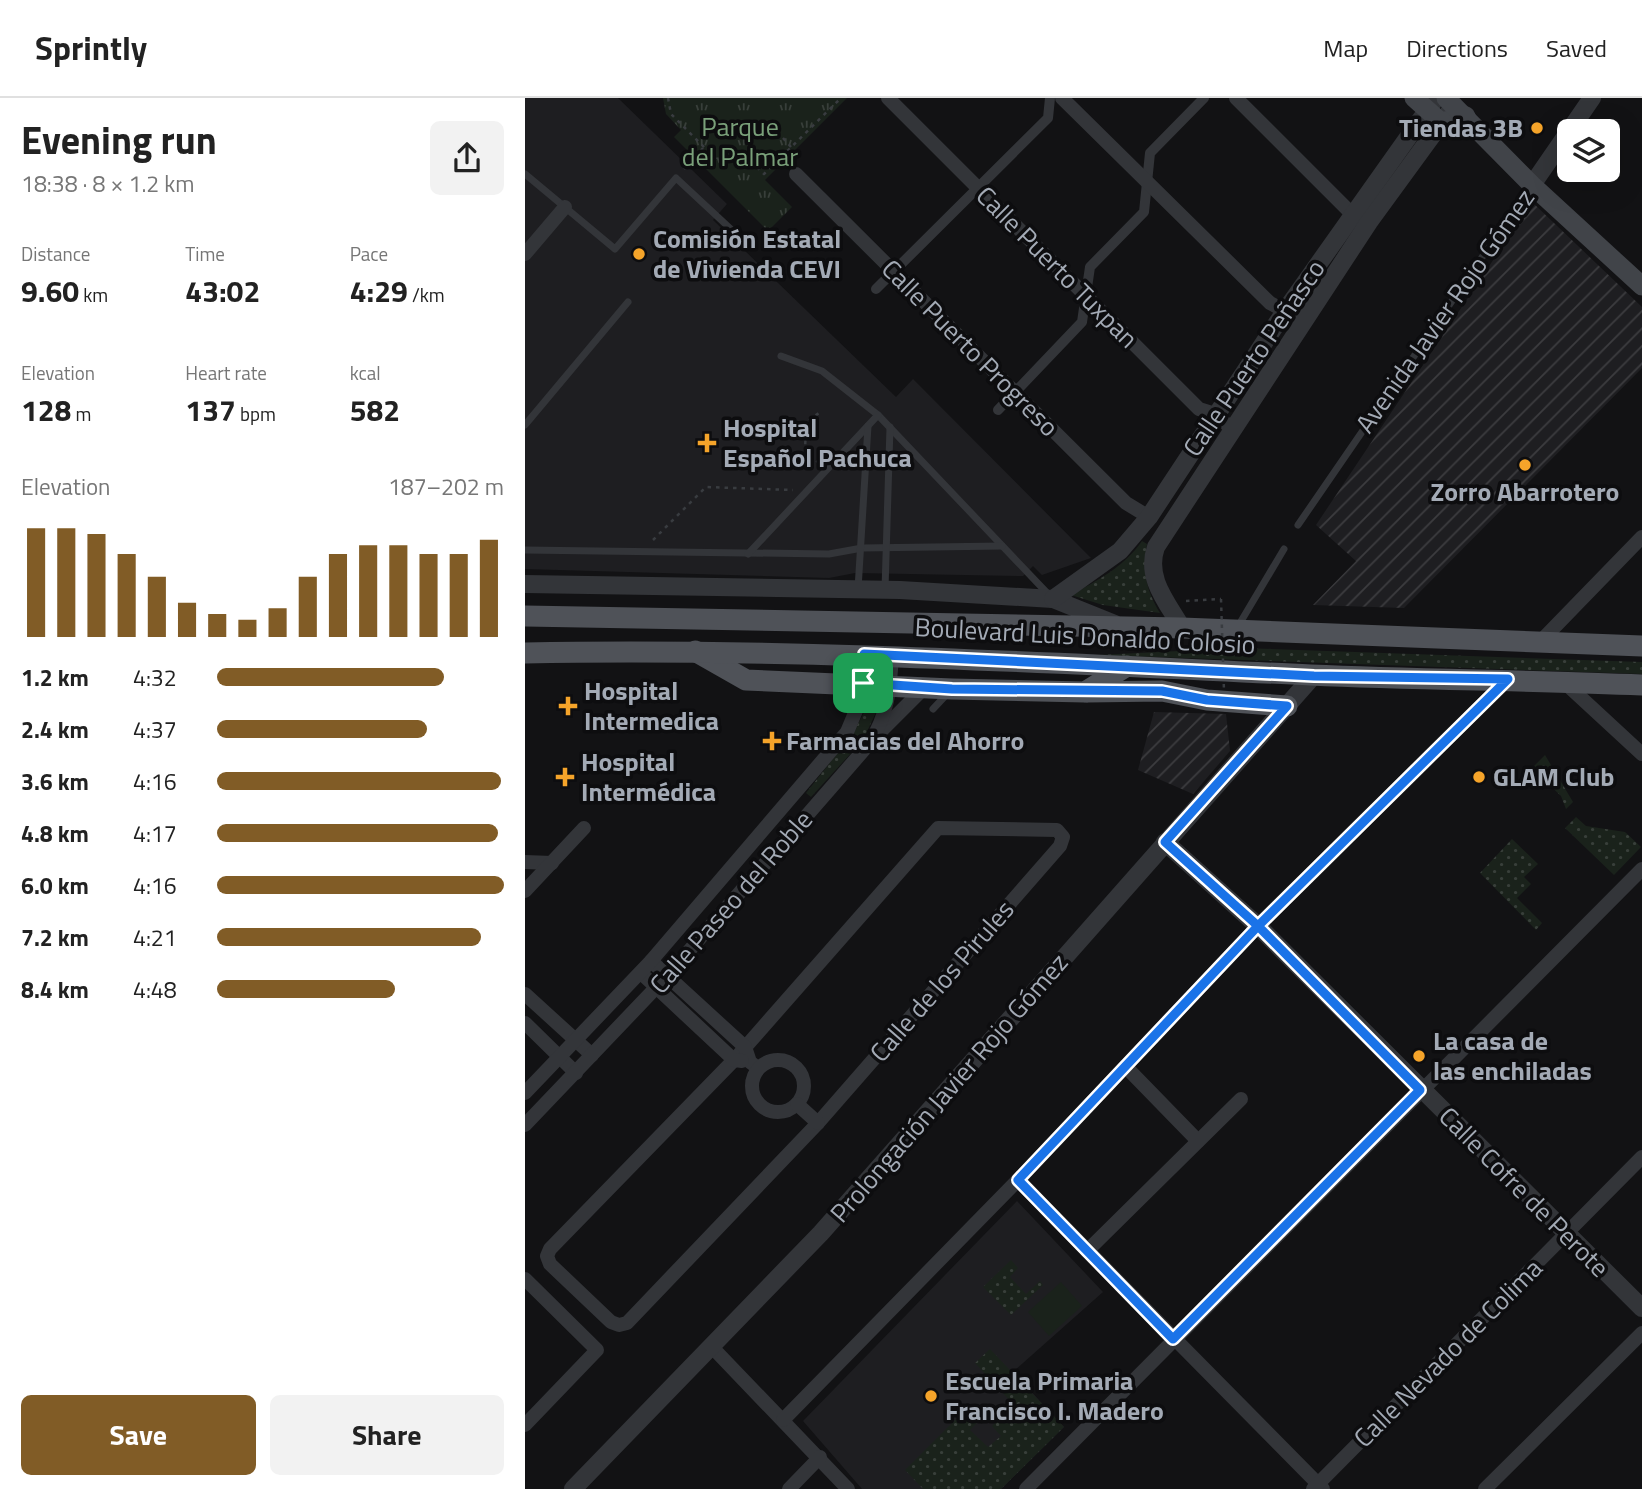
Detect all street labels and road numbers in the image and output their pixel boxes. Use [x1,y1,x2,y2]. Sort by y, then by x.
street label: Calle Puerto Tuxpan [967,177,1147,357]
street label: Avenida Javier Rojo Gómez [1345,181,1544,441]
street label: Calle Puerto Progreso [873,250,1068,445]
street label: Calle Puerto Peñasco [1173,251,1334,464]
street label: Boulevard Luis Donaldo Colosio [914,607,1256,664]
street label: Calle Paseo del Roble [640,801,821,1002]
street label: Calle de los Pirules [860,891,1023,1070]
street label: Prolongación Javier Rojo Gómez [820,944,1077,1231]
street label: Calle Cofre de Perote [1430,1097,1619,1286]
street label: Calle Nevado de Colima [1344,1249,1551,1456]

